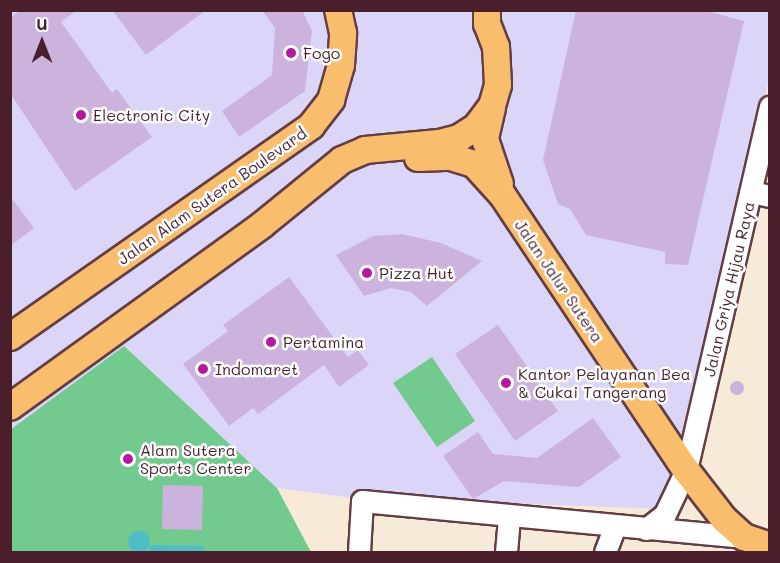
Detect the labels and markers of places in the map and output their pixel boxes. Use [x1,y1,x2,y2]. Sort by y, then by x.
place label: Fogo [303,43,340,63]
marker: Fogo [284,46,298,60]
place label: Electronic City [93,105,210,125]
marker: Electronic City [74,108,88,122]
place label: Pizza Hut [379,263,454,283]
marker: Pizza Hut [360,266,374,280]
place label: Pertamina [283,332,364,352]
marker: Pertamina [264,335,278,349]
place label: Indomaret [215,359,298,379]
marker: Indomaret [196,362,210,376]
place label: Kantor Pelayanan Bea & Cukai Tangerang [518,364,691,402]
marker: Kantor Pelayanan Bea & Cukai Tangerang [499,376,513,390]
place label: Alam Sutera Sports Center [140,440,252,478]
marker: Alam Sutera Sports Center [121,452,135,466]

